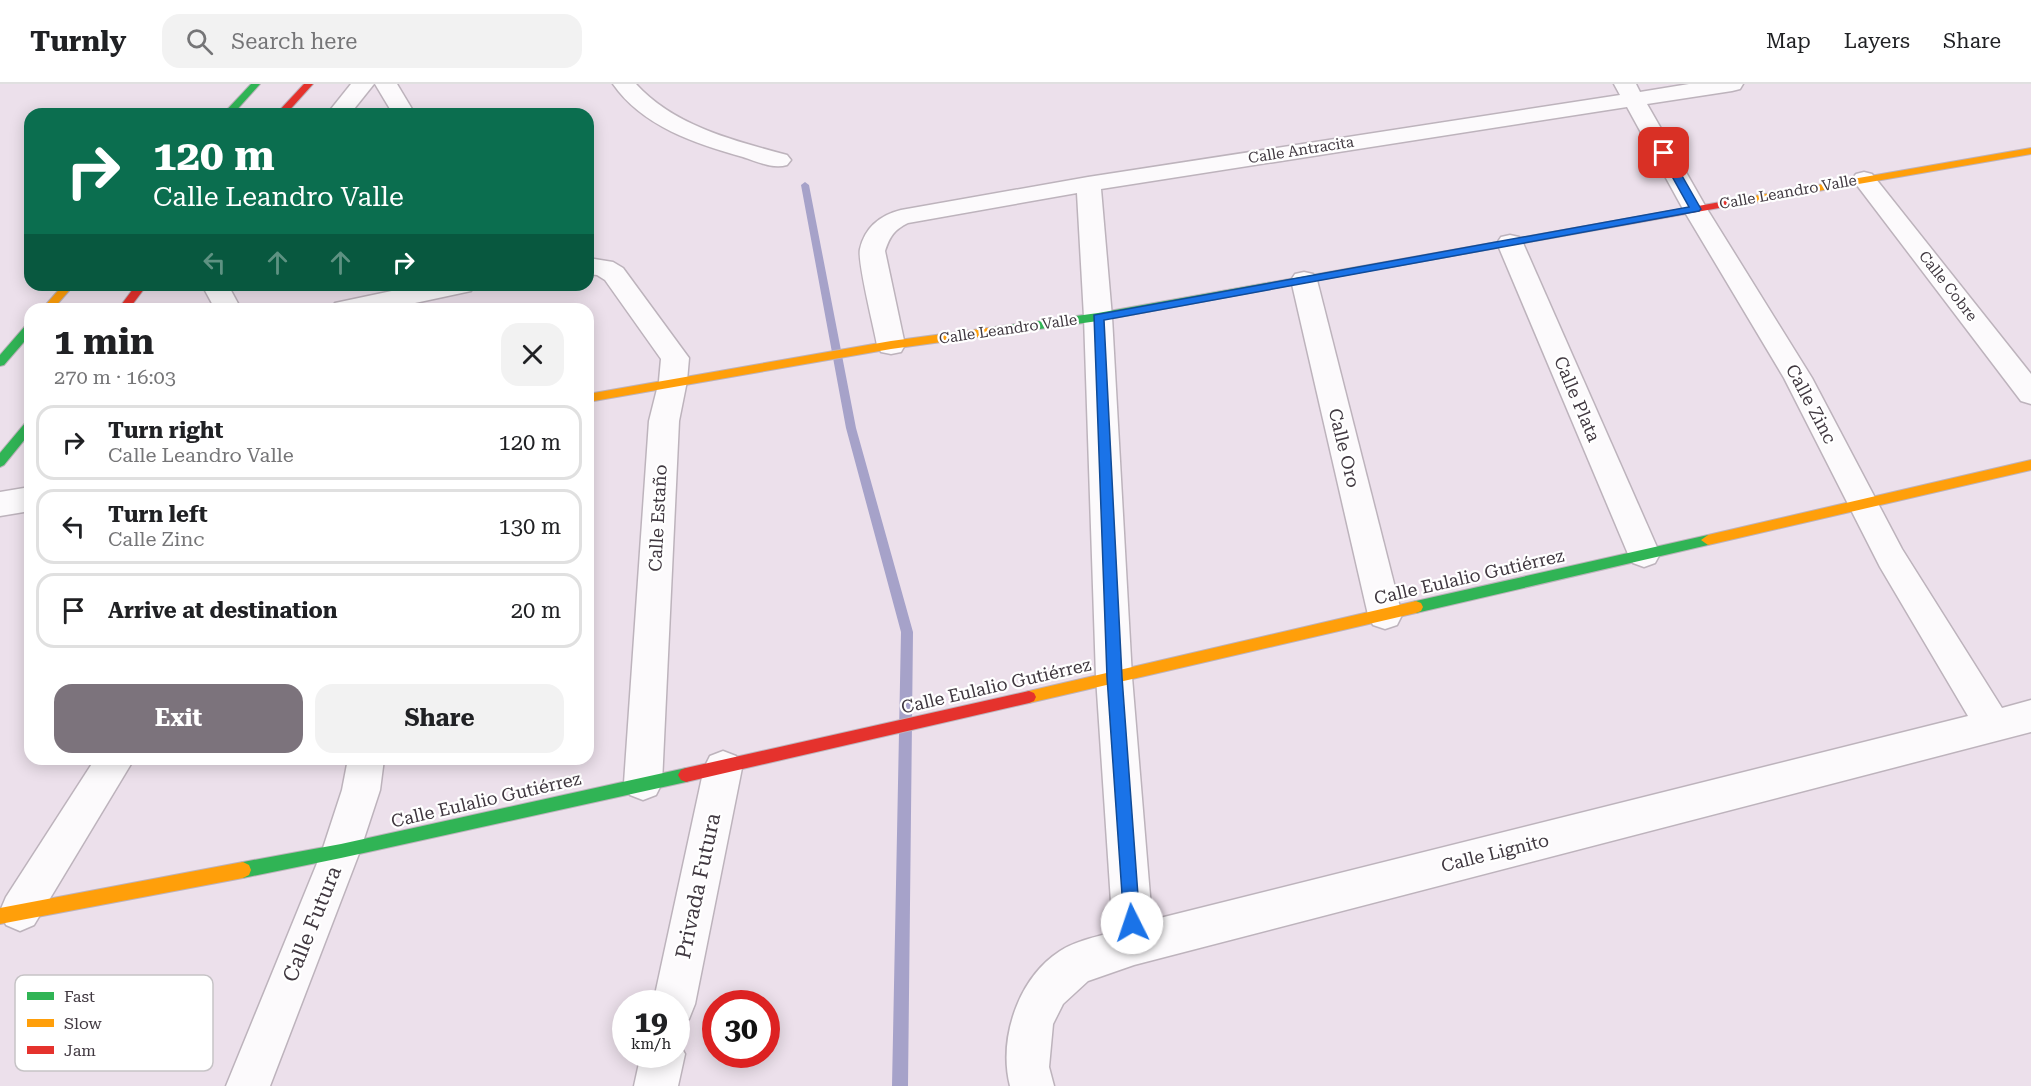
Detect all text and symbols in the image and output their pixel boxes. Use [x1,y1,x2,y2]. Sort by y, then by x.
search box [162,14,582,68]
text: Turnly [30,25,126,58]
icon: search [183,25,216,58]
text: Search here [231,29,357,54]
text: Map [1766,29,1811,53]
text: Layers [1844,29,1910,53]
text: Share [1943,29,2001,53]
pin [1638,127,1689,178]
text: 120 m [153,131,275,180]
icon: right [54,132,132,210]
street label: Calle Antracita [1247,133,1355,167]
icon: arrive [1647,136,1680,169]
street label: Calle Leandro Valle [1718,171,1858,213]
text: Calle Leandro Valle [153,181,404,213]
icon: left [198,246,231,279]
icon: ahead [261,246,294,279]
icon: ahead [324,246,357,279]
icon: right [387,246,420,279]
street label: Calle Cobre [1915,247,1981,325]
street label: Calle Leandro Valle [938,310,1078,348]
text: 1 min [54,321,154,363]
button: close [501,323,564,386]
street label: Calle Plata [1550,353,1605,445]
street label: Calle Zinc [1782,360,1841,447]
text: 270 m · 16:03 [54,365,176,389]
street label: Calle Oro [1325,406,1364,490]
text: Turn right [108,418,223,443]
icon: right [57,426,90,459]
text: 120 m [498,430,561,455]
text: Calle Leandro Valle [108,443,294,467]
street label: Calle Estaño [644,464,671,572]
text: Turn left [108,502,208,527]
icon: left [57,510,90,543]
text: 130 m [498,514,561,539]
text: Calle Zinc [108,527,204,551]
street label: Calle Eulalio Gutiérrez [1372,544,1566,609]
icon: arrive [57,594,90,627]
text: Arrive at destination [108,598,337,623]
text: 20 m [511,598,561,623]
street label: Calle Eulalio Gutiérrez [899,653,1093,718]
button: Exit [54,684,303,753]
button: Share [315,684,564,753]
street label: Calle Eulalio Gutiérrez [389,767,583,832]
street label: Privada Futura [671,810,725,961]
street label: Calle Lignito [1439,829,1551,876]
street label: Calle Futura [278,862,346,985]
position arrow [1100,891,1164,955]
legend [15,975,213,1071]
text: Fast [64,987,95,1006]
speed limit sign: 30 [702,990,780,1068]
text: 19 [634,1004,668,1039]
text: Slow [64,1014,102,1033]
text: km/h [631,1035,671,1053]
text: Jam [64,1041,96,1060]

